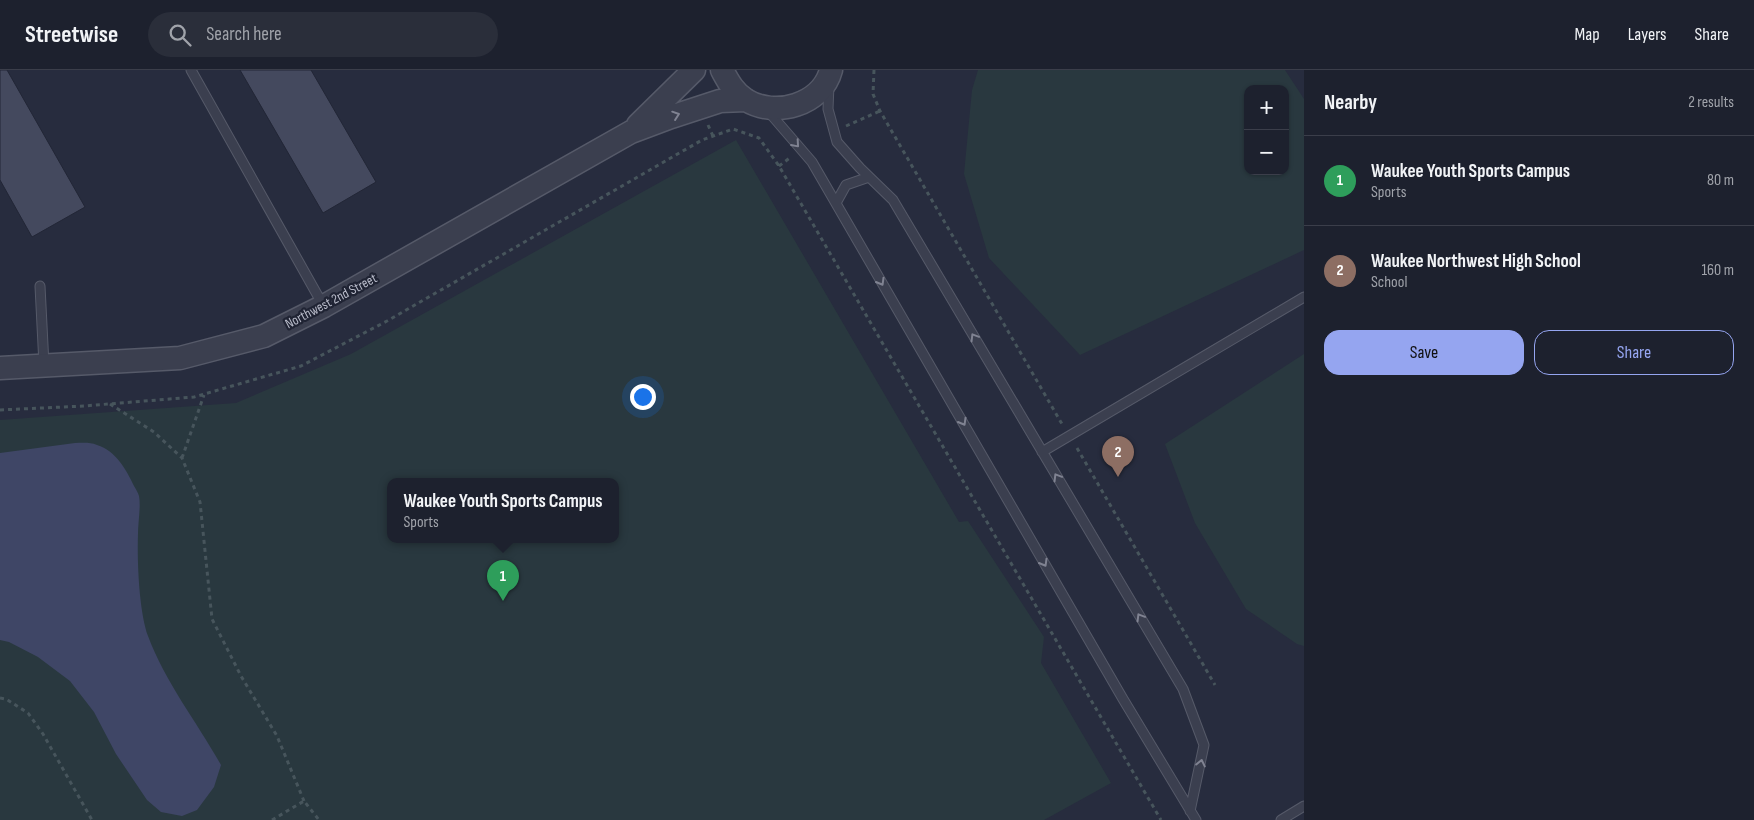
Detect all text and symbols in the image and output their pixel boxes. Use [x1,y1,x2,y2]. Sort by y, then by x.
search box [148,12,498,57]
text: Streetwise [25,20,118,49]
icon: search [166,21,194,49]
text: Search here [206,23,282,46]
text: Map [1575,24,1600,45]
text: Layers [1628,24,1667,45]
text: Share [1695,24,1729,45]
map controls [1244,85,1289,175]
button: + [1244,85,1289,130]
text: Nearby [1324,90,1377,115]
text: 2 results [1688,93,1734,112]
one-way arrow [671,111,680,121]
button: − [1244,130,1289,175]
one-way arrow [791,138,800,147]
text: Waukee Youth Sports Campus [1371,160,1570,183]
text: 1 [1337,171,1343,190]
text: 80 m [1707,171,1734,190]
text: Sports [1371,183,1406,202]
text: Waukee Northwest High School [1371,250,1581,273]
text: 2 [1336,261,1344,280]
text: 160 m [1701,261,1734,280]
street label: Northwest 2nd Street [282,270,380,332]
text: School [1371,273,1407,292]
one-way arrow [875,276,885,285]
button: Save [1324,330,1524,375]
button: Share [1534,330,1734,375]
one-way arrow [971,334,981,343]
your location [630,384,656,410]
one-way arrow [956,417,966,426]
pin: 2 [1102,436,1134,477]
one-way arrow [1054,473,1064,482]
popup [387,478,619,543]
text: Waukee Youth Sports Campus [403,490,603,513]
text: Sports [403,513,439,532]
one-way arrow [1038,558,1048,567]
pin: 1 [487,560,519,601]
one-way arrow [1136,613,1146,622]
one-way arrow [1195,758,1205,767]

